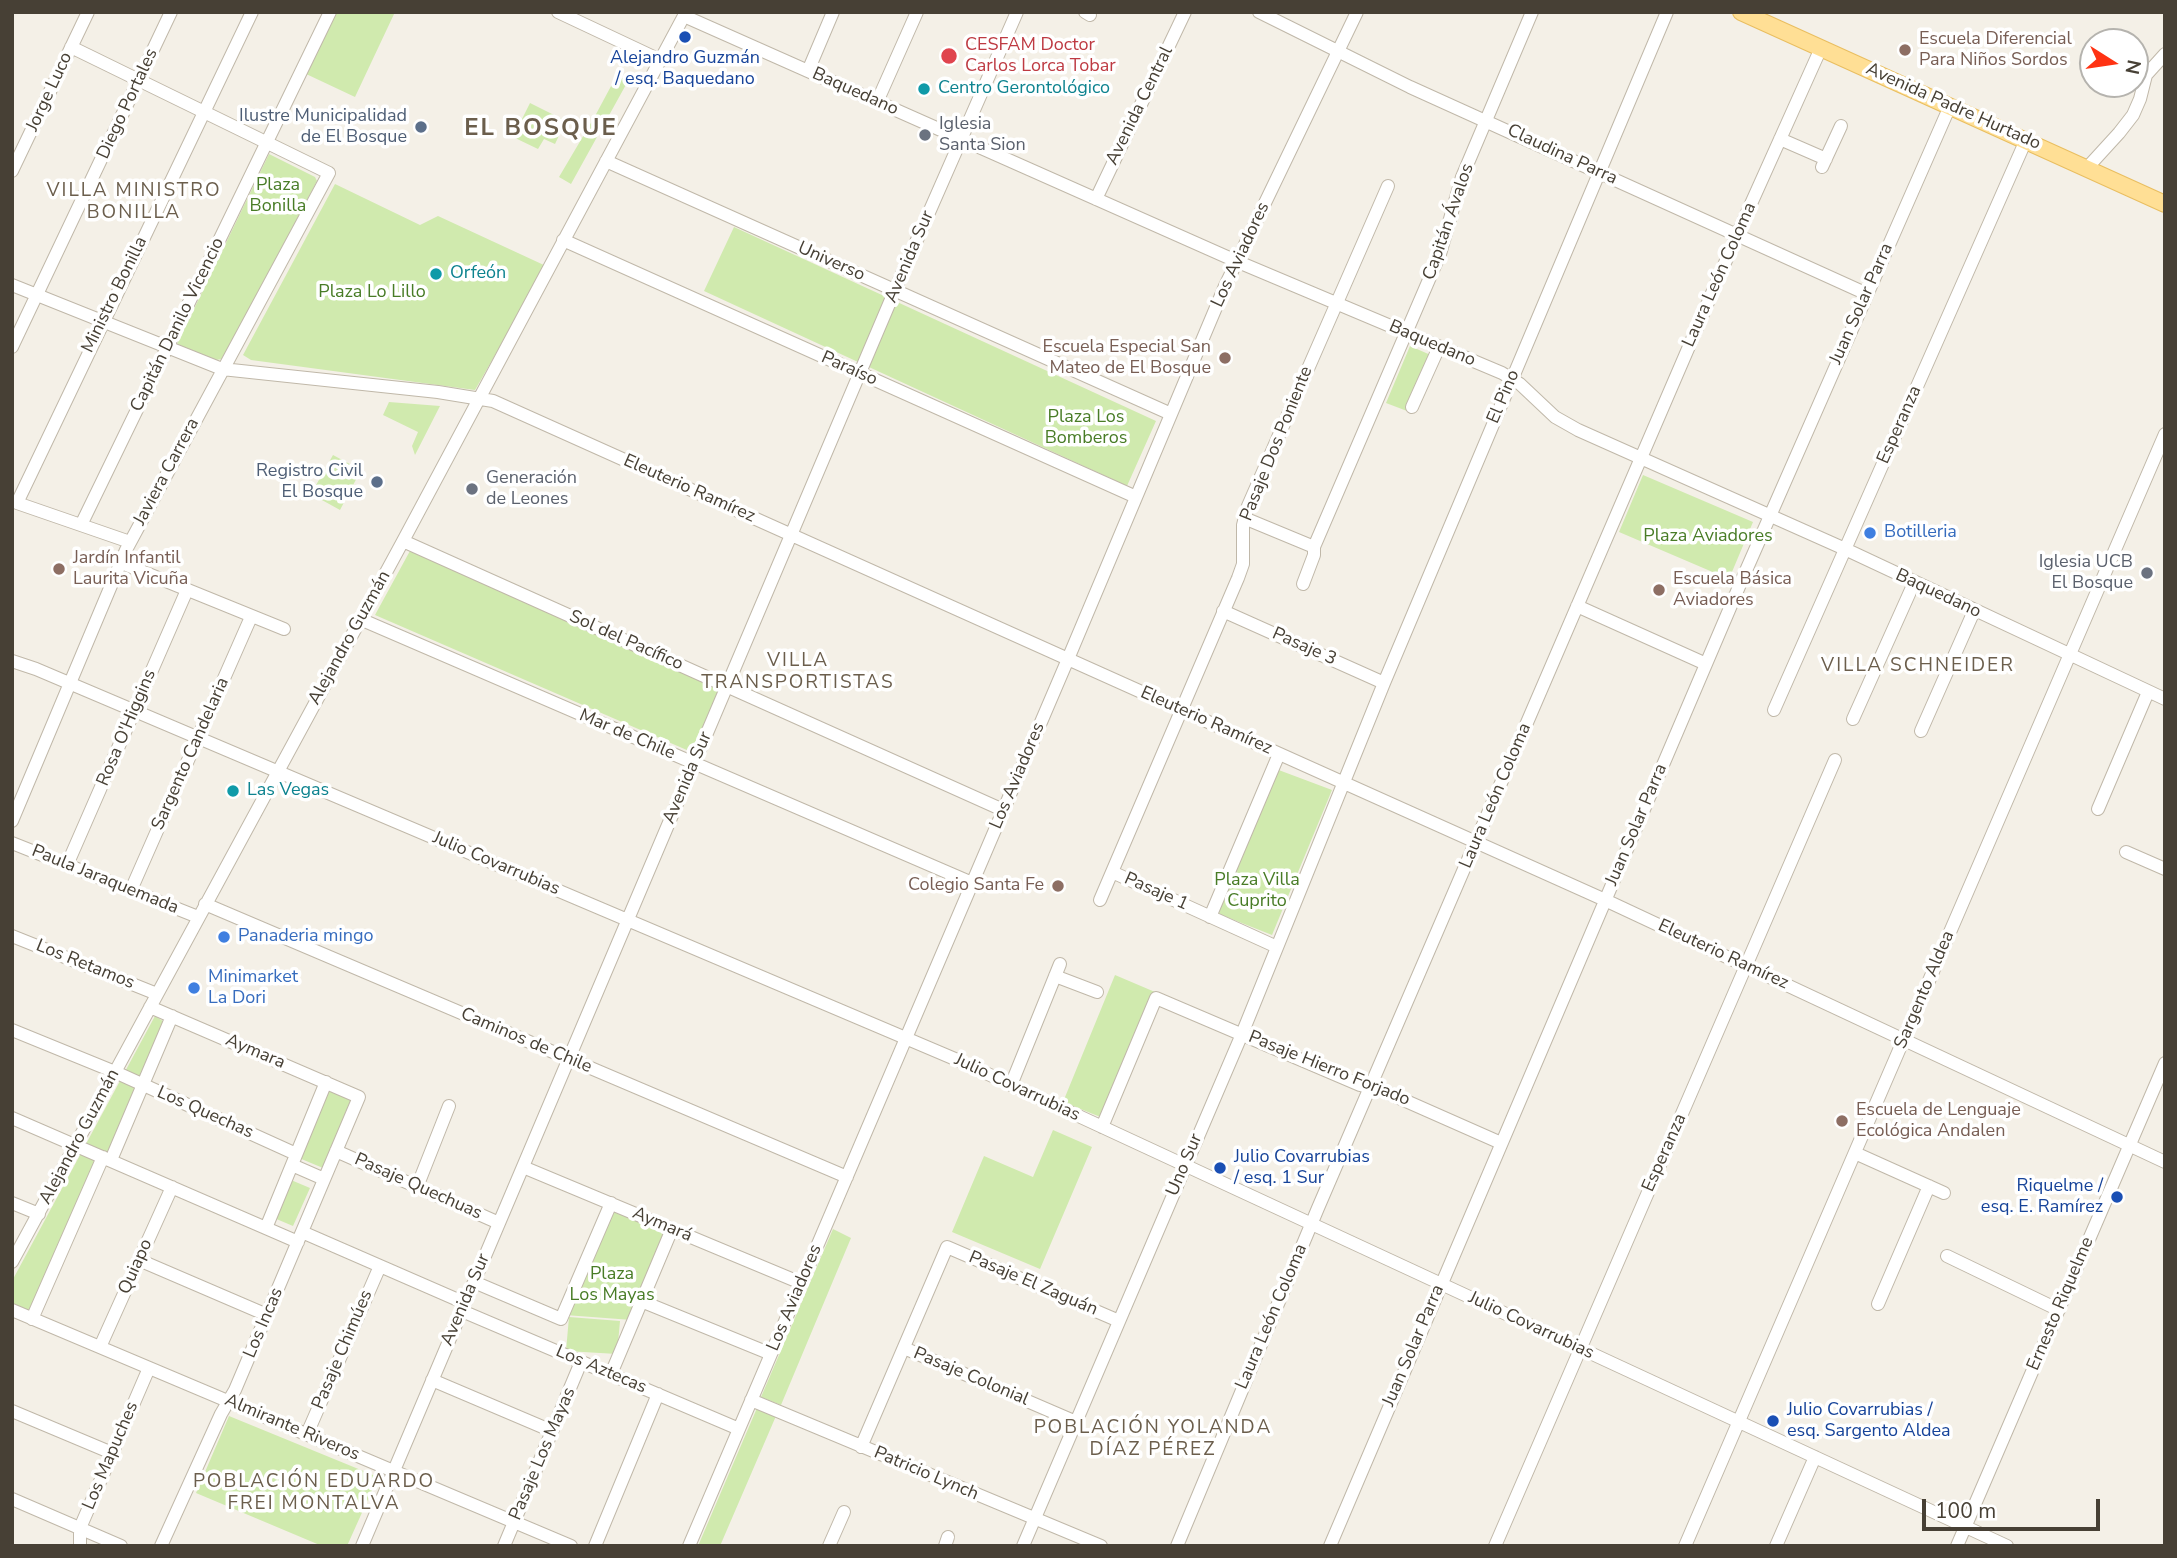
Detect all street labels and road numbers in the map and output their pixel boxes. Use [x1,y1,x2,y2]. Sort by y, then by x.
street label: Avenida Central [1102,43,1178,169]
street label: Diego Portales [93,45,163,163]
street label: Jorge Luco [22,49,78,135]
street label: Avenida Padre Hurtado [1862,59,2044,155]
street label: Baquedano [809,63,901,121]
street label: Claudina Parra [1504,120,1620,190]
street label: Capitán Ávalos [1419,161,1479,283]
street label: Los Aviadores [1207,199,1275,311]
street label: Laura León Coloma [1678,199,1762,351]
street label: Avenida Sur [881,208,939,306]
street label: Ministro Bonilla [78,233,152,357]
street label: Capitán Danilo Vicencio [126,234,230,416]
street label: Universo [794,238,868,286]
street label: Juan Solar Parra [1826,240,1898,368]
street label: Baquedano [1385,316,1479,372]
street label: Paraíso [818,347,880,391]
street label: Pasaje Dos Poniente [1236,364,1318,524]
street label: El Pino [1483,367,1525,427]
street label: Esperanza [1873,383,1927,467]
street label: Javiera Carrera [130,415,204,529]
street label: Eleuterio Ramírez [620,450,758,528]
street label: Baquedano [1892,565,1984,623]
street label: Alejandro Guzmán [304,567,396,709]
street label: Sol del Pacífico [566,606,686,676]
street label: Pasaje 3 [1269,623,1339,671]
street label: Rosa O'Higgins [93,666,161,790]
street label: Sargento Candelaria [148,674,234,834]
street label: Eleuterio Ramírez [1137,682,1275,760]
street label: Mar de Chile [576,705,678,765]
street label: Los Aviadores [986,719,1050,833]
street label: Laura León Coloma [1456,720,1536,872]
street label: Avenida Sur [659,729,717,827]
street label: Juan Solar Parra [1602,761,1672,889]
street label: Julio Covarrubias [429,828,563,900]
street label: Paula Jaraquemada [28,841,182,919]
street label: Pasaje 1 [1121,868,1191,916]
street label: Eleuterio Ramírez [1654,915,1792,995]
street label: Sargento Aldea [1890,928,1960,1052]
street label: Los Retamos [33,935,137,995]
street label: Caminos de Chile [457,1004,595,1078]
street label: Pasaje Hierro Forjado [1245,1027,1413,1111]
street label: Aymara [222,1030,288,1074]
street label: Julio Covarrubias [951,1049,1083,1127]
street label: Alejandro Guzmán [35,1066,125,1208]
street label: Los Quechas [153,1082,257,1144]
street label: Esperanza [1638,1111,1692,1195]
street label: Uno Sur [1162,1131,1208,1199]
street label: Pasaje Quechuas [351,1149,485,1225]
street label: Aymará [629,1203,695,1247]
street label: Ernesto Riquelme [2023,1234,2099,1374]
street label: Quiapo [114,1236,158,1298]
street label: Los Aviadores [763,1241,827,1355]
street label: Laura León Coloma [1232,1241,1312,1393]
street label: Pasaje El Zaguán [965,1247,1101,1321]
street label: Avenida Sur [437,1251,495,1349]
street label: Juan Solar Parra [1379,1282,1449,1410]
street label: Los Incas [240,1285,288,1361]
street label: Pasaje Chimúes [308,1287,378,1413]
street label: Julio Covarrubias [1465,1287,1597,1365]
street label: Los Aztecas [552,1341,650,1399]
street label: Pasaje Colonial [910,1343,1032,1411]
street label: Pasaje Los Mayas [505,1384,581,1524]
street label: Almirante Riveros [221,1390,363,1466]
street label: Los Mapuches [79,1399,143,1513]
street label: Patricio Lynch [870,1442,982,1506]

